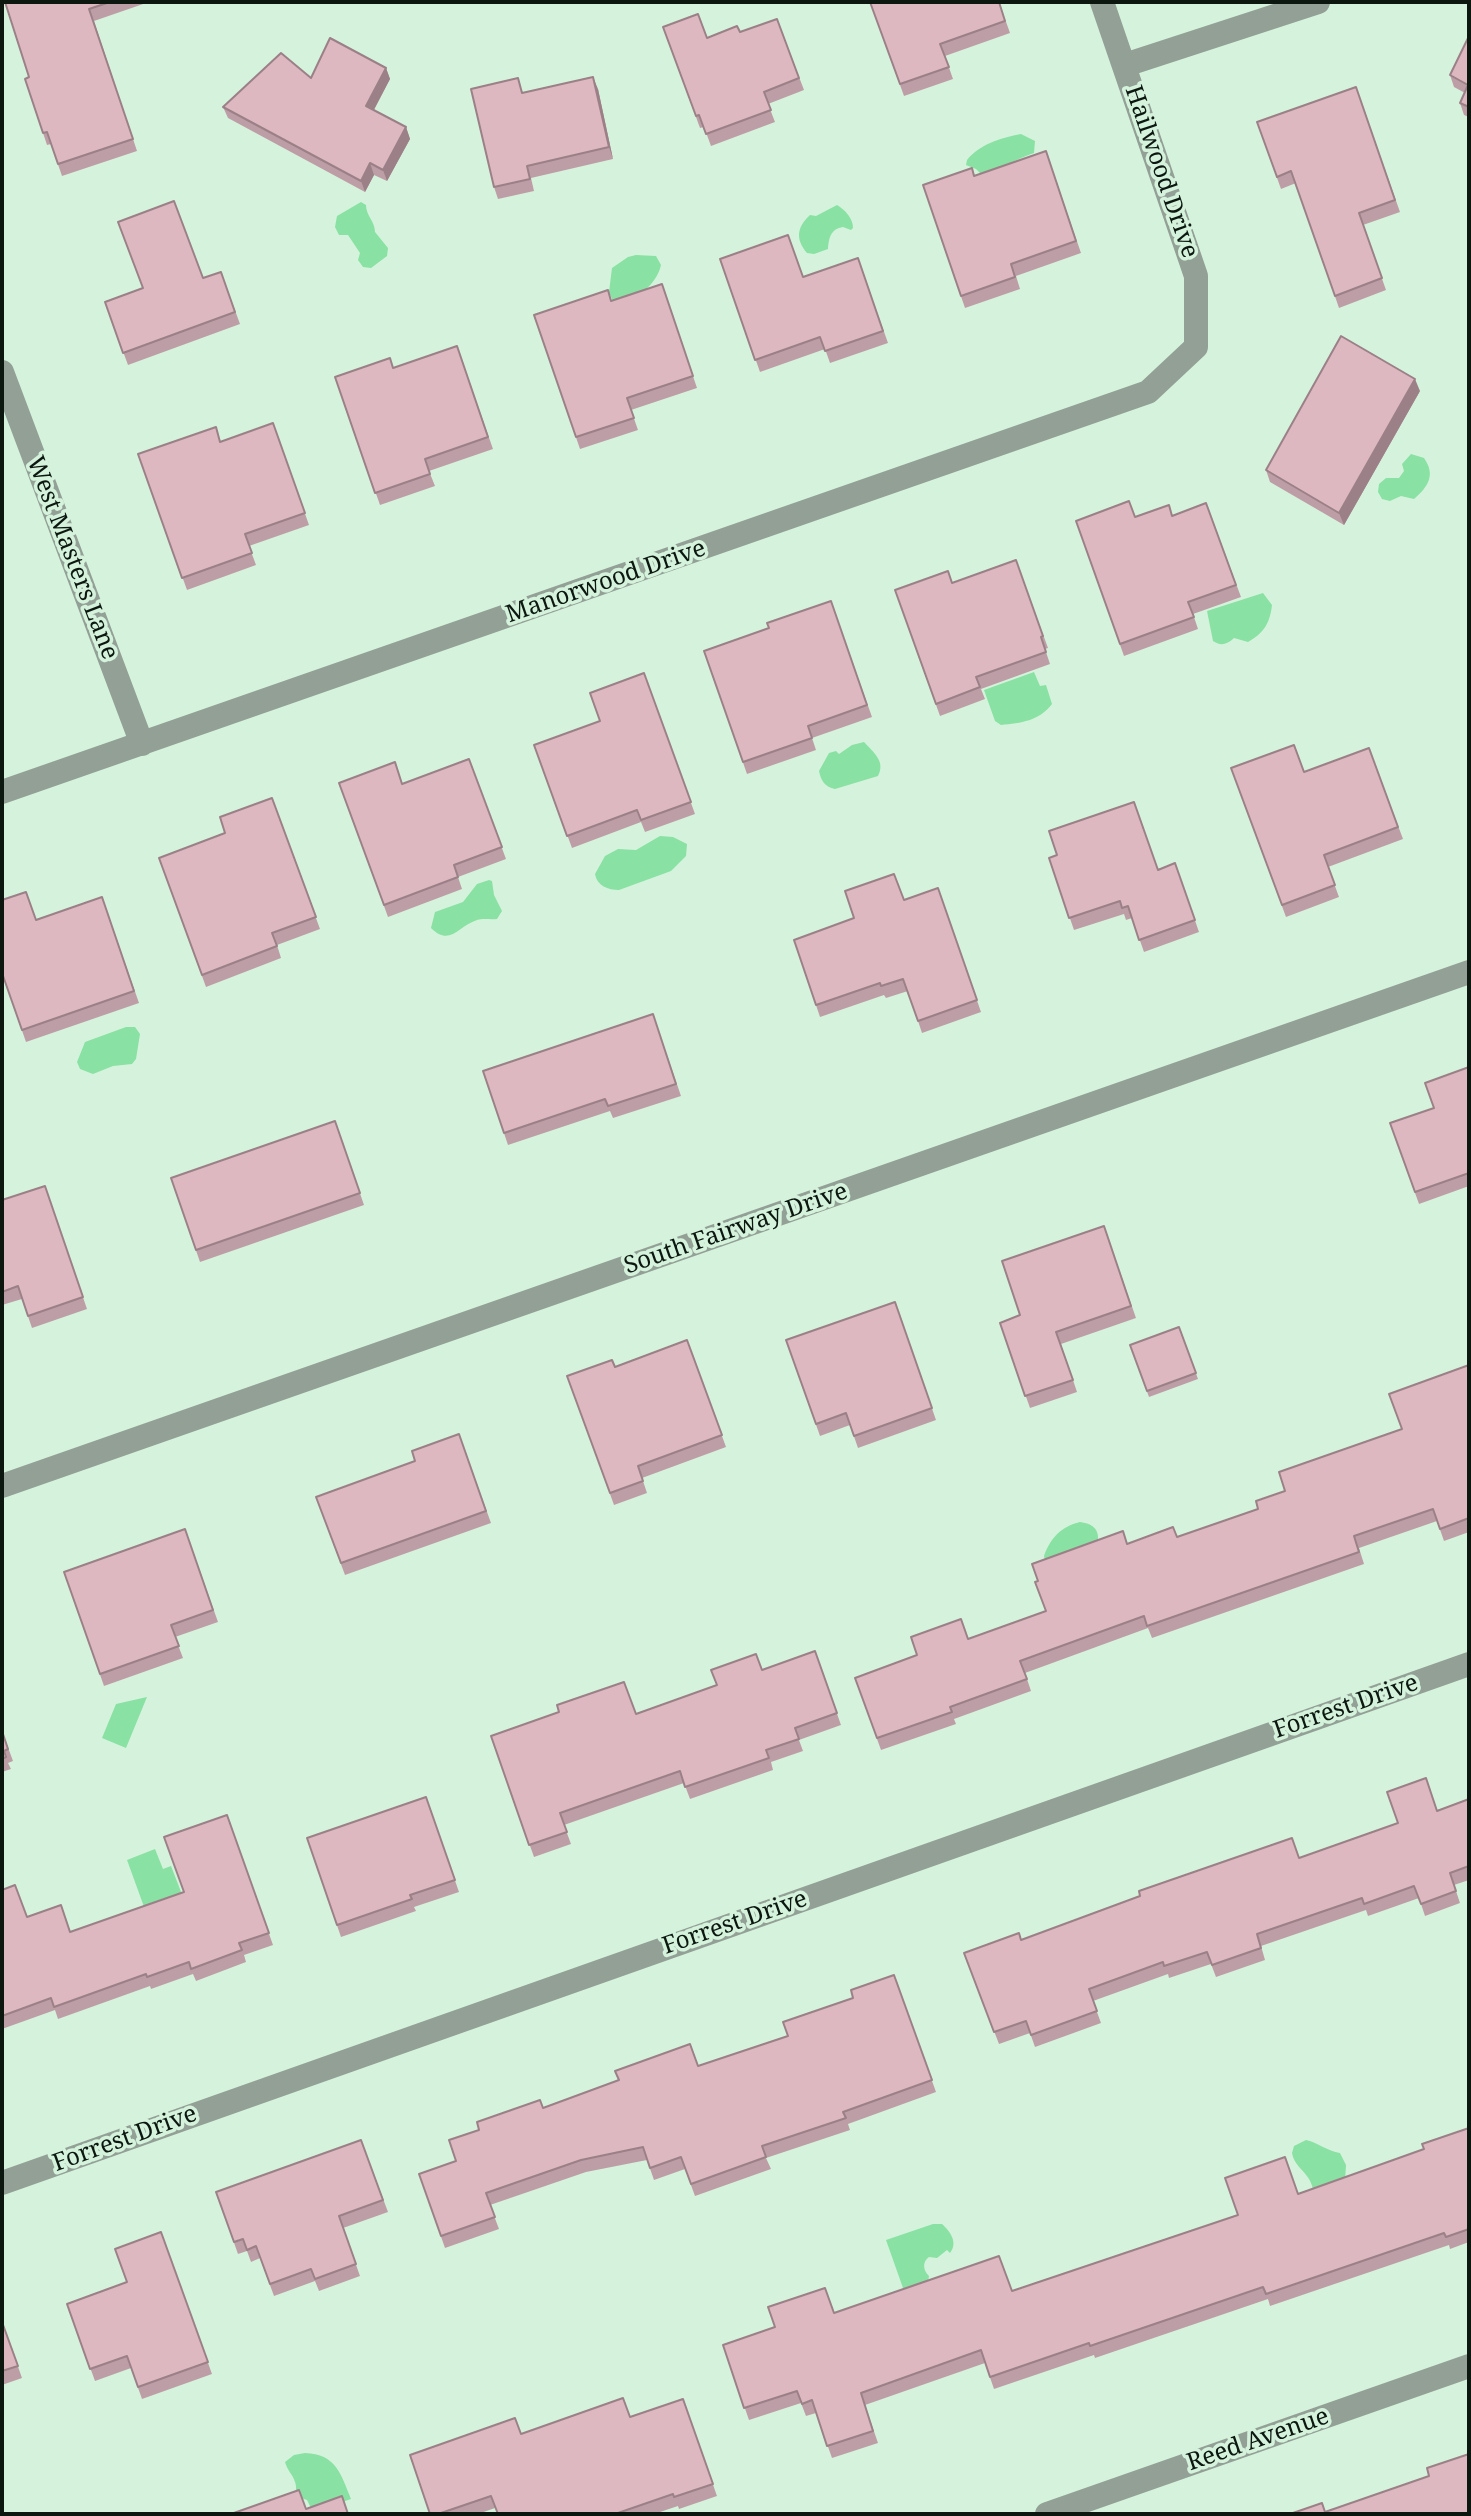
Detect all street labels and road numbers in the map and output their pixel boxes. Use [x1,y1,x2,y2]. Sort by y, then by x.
street label: Hailwood Drive [1118,82,1204,262]
street label: West Masters Lane [20,452,124,664]
street label: Manorwood Drive [502,534,710,630]
street label: South Fairway Drive [620,1177,852,1281]
street label: Forrest Drive [1270,1669,1422,1745]
street label: Forrest Drive [659,1885,811,1961]
street label: Forrest Drive [49,2100,201,2178]
street label: Reed Avenue [1183,2402,1333,2478]

